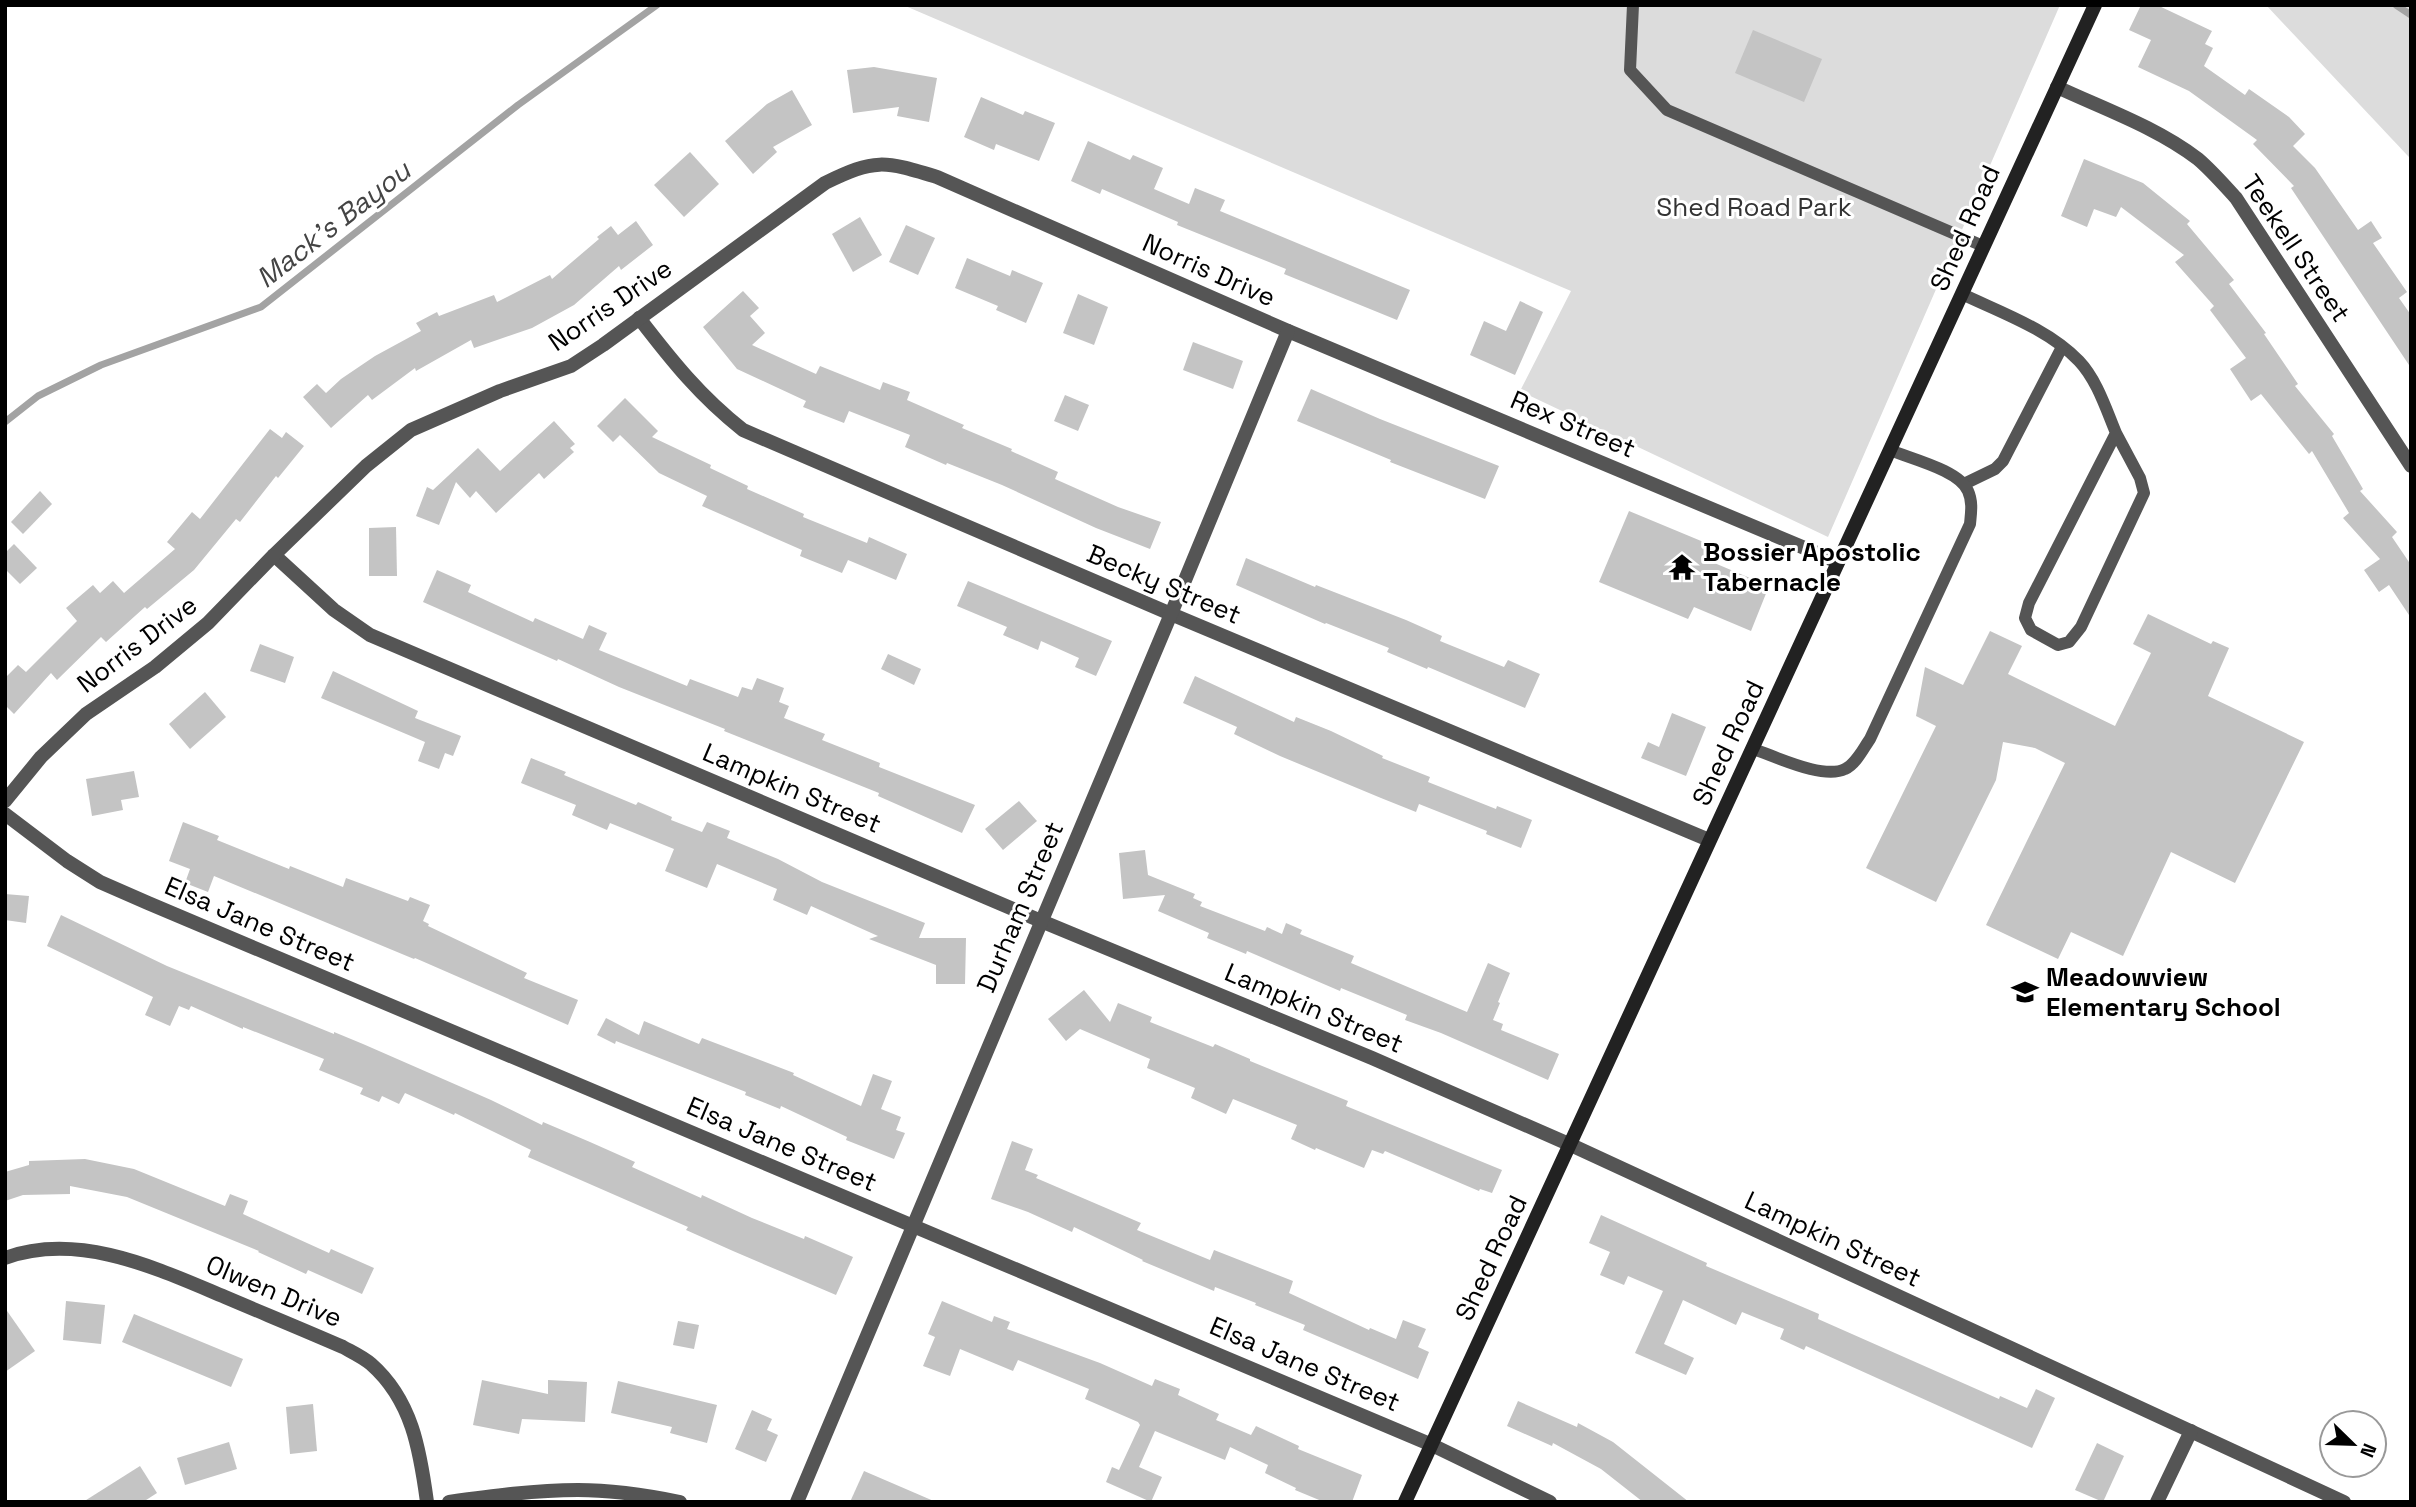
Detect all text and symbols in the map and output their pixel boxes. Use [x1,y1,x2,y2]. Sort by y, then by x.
water label: Mack's Bayou [248,151,419,296]
street label: Shed Road [1922,160,2008,296]
street label: Teekell Street [2234,168,2358,328]
park label: Shed Road Park [1656,190,1852,224]
street label: Norris Drive [1137,226,1281,314]
street label: Norris Drive [542,251,678,359]
street label: Rex Street [1505,382,1641,466]
place label: Bossier Apostolic Tabernacle [1703,535,1921,599]
street label: Becky Street [1082,536,1246,632]
temple icon: Bossier Apostolic Tabernacle [1667,552,1697,582]
street label: Norris Drive [70,588,204,700]
street label: Shed Road [1684,675,1772,811]
street label: Lampkin Street [698,735,886,841]
street label: Durham Street [969,816,1071,998]
street label: Elsa Jane Street [160,869,360,979]
street label: Lampkin Street [1220,955,1408,1061]
place label: Meadowview Elementary School [2046,960,2281,1024]
school or university icon: Meadowview Elementary School [2010,977,2040,1007]
street label: Elsa Jane Street [682,1089,882,1199]
street label: Lampkin Street [1739,1183,1927,1295]
street label: Shed Road [1447,1190,1535,1326]
street label: Olwen Drive [201,1247,347,1335]
street label: Elsa Jane Street [1205,1309,1405,1419]
north arrow [2318,1409,2388,1479]
text: N [2354,1440,2382,1461]

